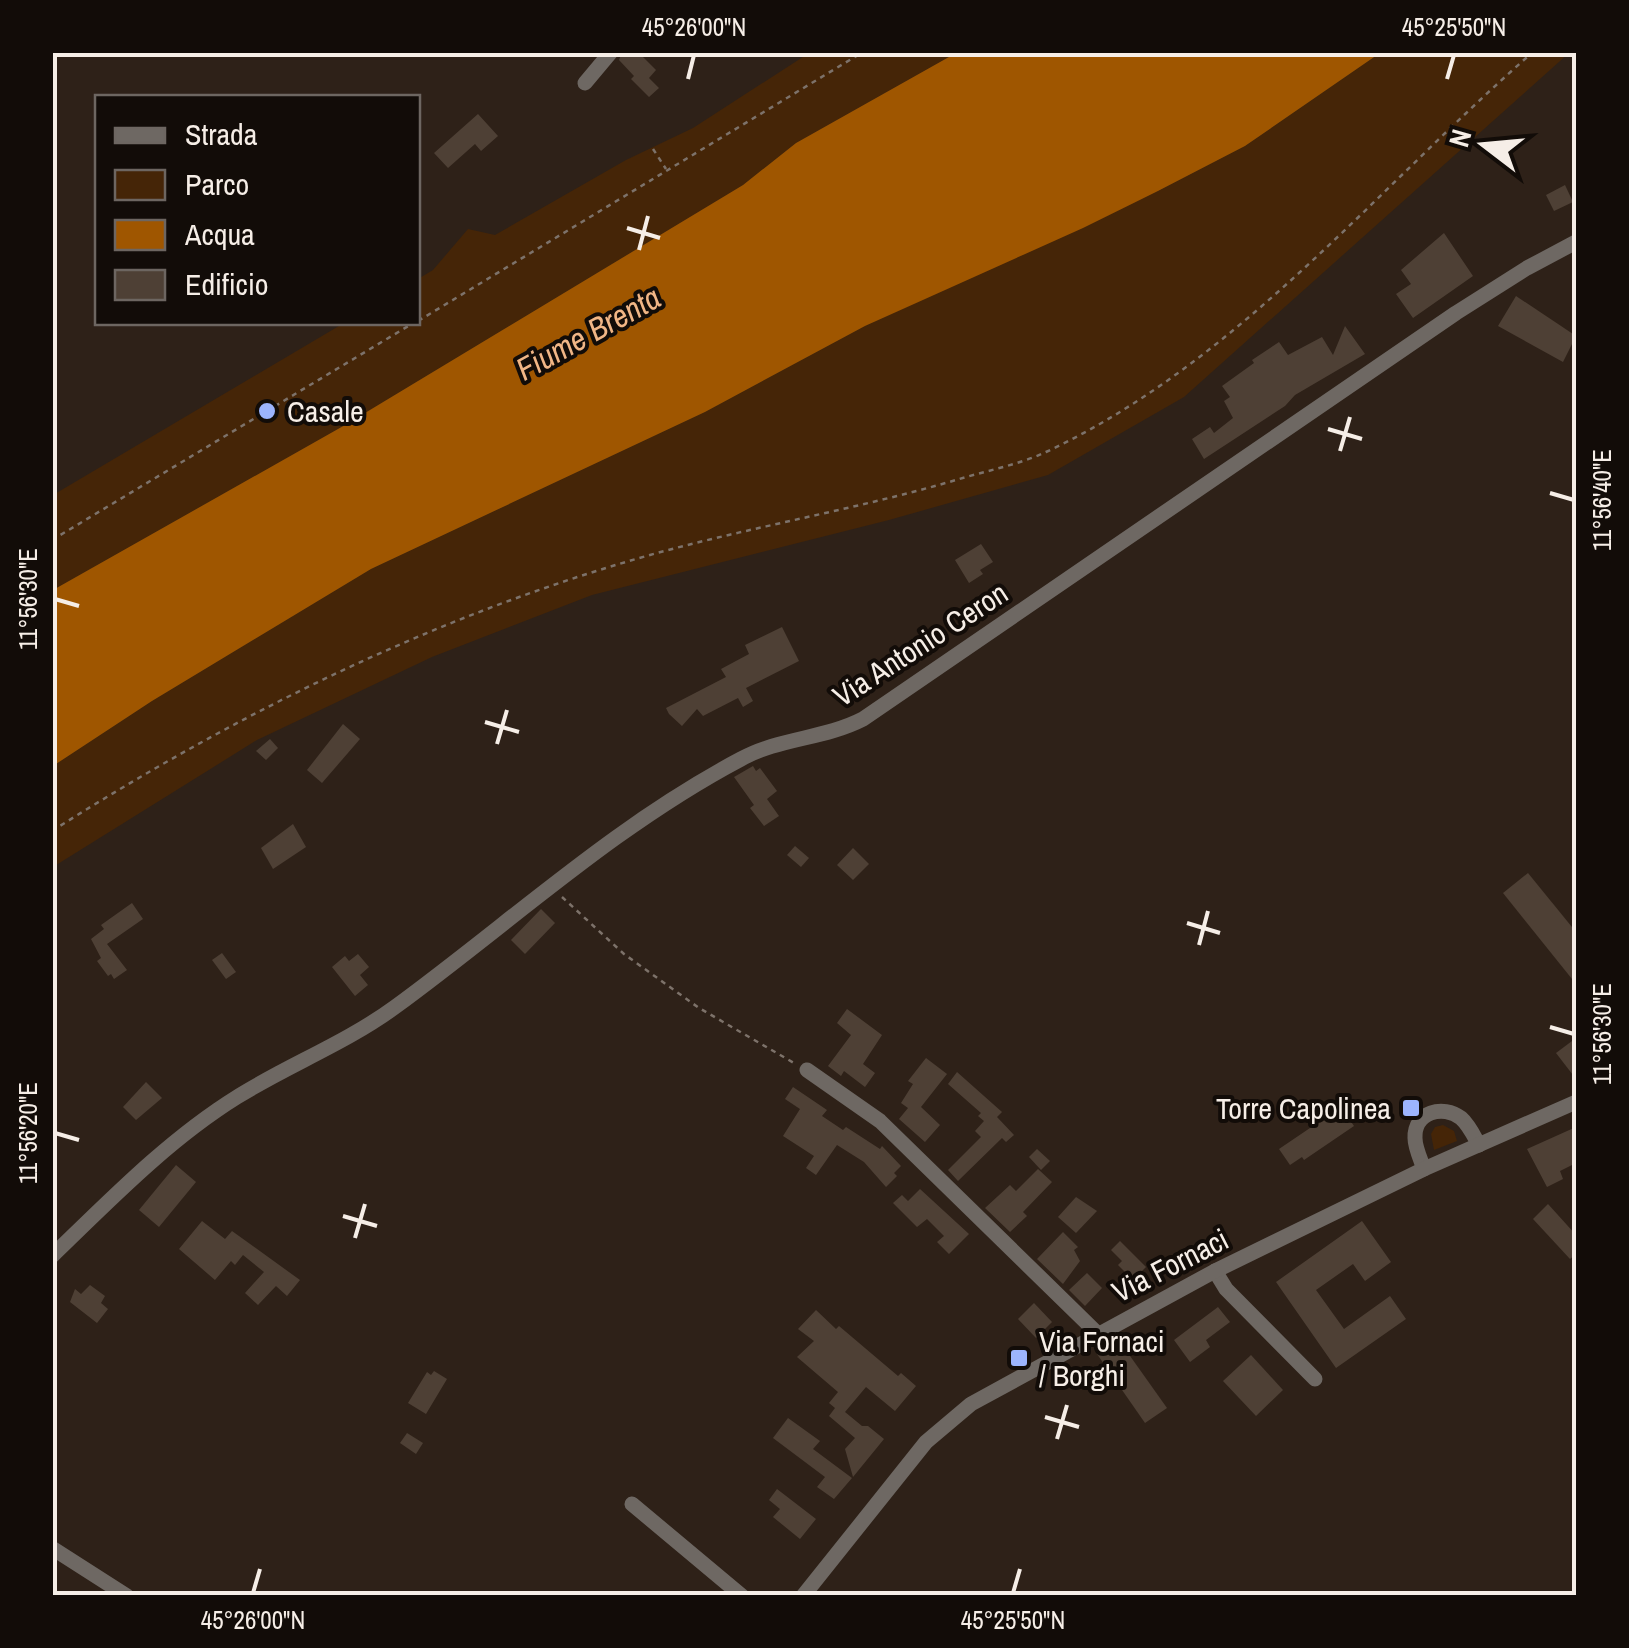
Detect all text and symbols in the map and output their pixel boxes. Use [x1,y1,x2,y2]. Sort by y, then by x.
text: 45°26'00"N [642,10,746,44]
text: 45°25'50"N [1402,10,1506,44]
legend [95,95,420,325]
north arrow [1434,95,1534,195]
text: Strada [185,114,258,154]
text: N [1439,125,1481,151]
text: Parco [185,164,249,204]
text: Acqua [184,214,255,254]
text: Edificio [185,264,268,304]
water label: Fiume Brenta [508,276,668,390]
place label: Casale [287,391,364,431]
marker: Casale [256,400,278,422]
text: 11°56'40"E [1585,449,1619,551]
text: 11°56'30"E [11,548,45,650]
street label: Via Antonio Ceron [825,573,1015,715]
text: 11°56'30"E [1585,983,1619,1085]
text: 11°56'20"E [11,1082,45,1184]
place label: Torre Capolinea [1216,1088,1391,1128]
marker: Torre Capolinea [1400,1097,1422,1119]
street label: Via Fornaci [1105,1219,1235,1311]
place label: Via Fornaci / Borghi [1039,1321,1165,1395]
marker: Via Fornaci / Borghi [1008,1347,1030,1369]
text: 45°26'00"N [201,1603,305,1637]
text: 45°25'50"N [961,1603,1065,1637]

